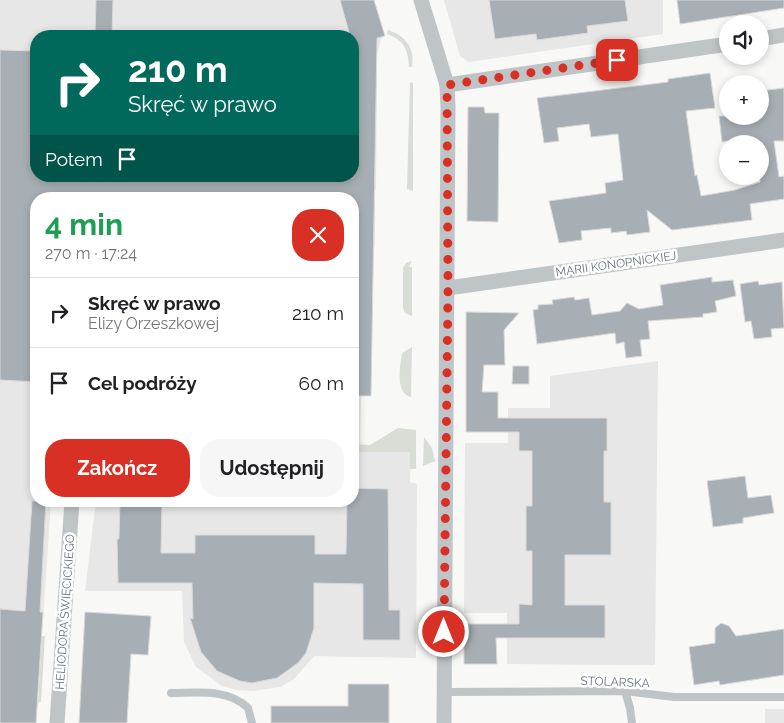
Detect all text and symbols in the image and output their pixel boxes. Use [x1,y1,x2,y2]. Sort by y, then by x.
map controls [719,15,769,185]
button: sound [719,15,769,65]
pin [596,39,638,81]
icon: arrive [603,46,631,74]
text: 210 m [128,49,228,90]
icon: right [45,50,110,115]
button: + [719,75,769,125]
text: Skręć w prawo [128,91,277,117]
button: − [719,135,769,185]
icon: arrive [113,145,141,173]
text: Potem [45,148,103,170]
text: 4 min [45,207,123,242]
button: close [292,209,344,261]
text: 270 m · 17:24 [45,244,137,263]
street label: MARII KONOPNICKIEJ [555,249,677,279]
text: Skręć w prawo [88,292,221,314]
icon: right [45,299,73,327]
text: 210 m [292,302,344,324]
text: Elizy Orzeszkowej [88,314,219,333]
icon: arrive [45,369,73,397]
text: Cel podróży [88,372,197,394]
text: 60 m [299,372,344,394]
button: Zakończ [45,439,190,497]
button: Udostępnij [200,439,344,497]
street label: HELIODORA ŚWIĘCICKIEGO [53,534,77,690]
position arrow [417,605,469,657]
street label: STOLARSKA [580,674,650,690]

